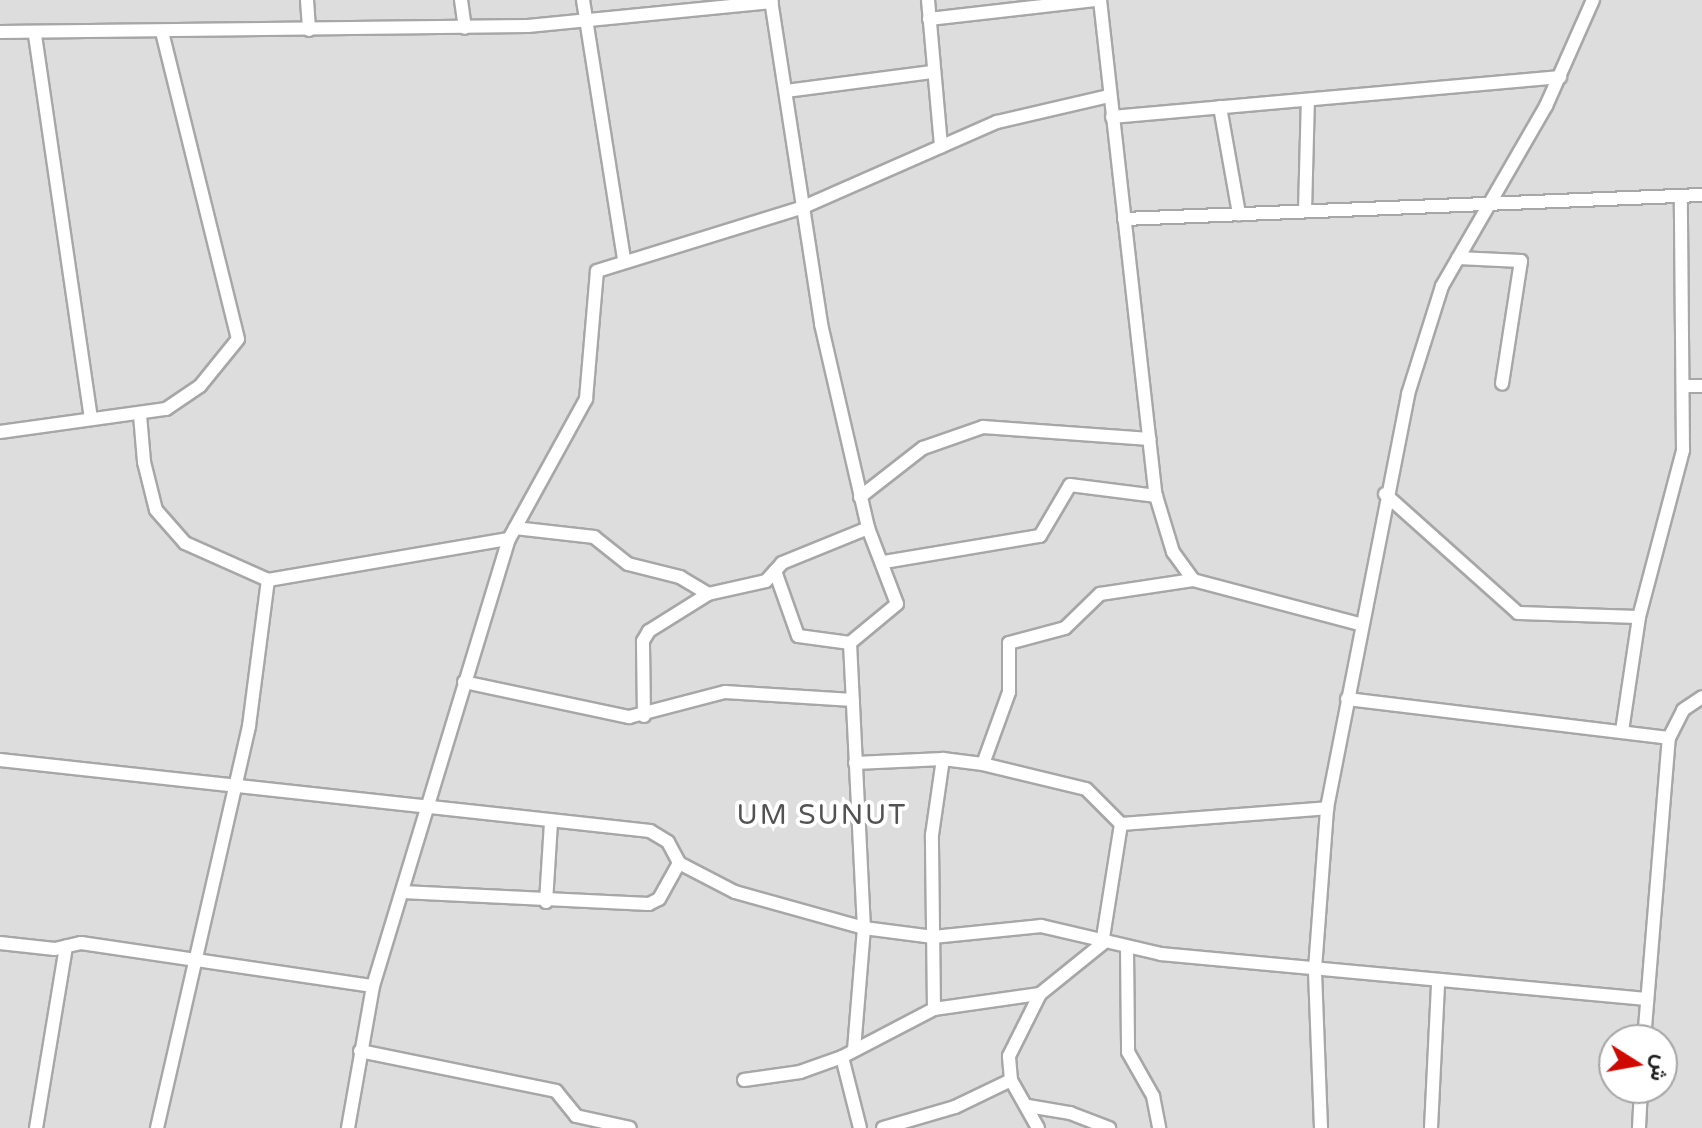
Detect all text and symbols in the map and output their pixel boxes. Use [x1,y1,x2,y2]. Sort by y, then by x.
district label: UM SUNUT [737,798,907,832]
north arrow [1598,1024,1678,1104]
text: ش [1644,1053,1675,1084]

